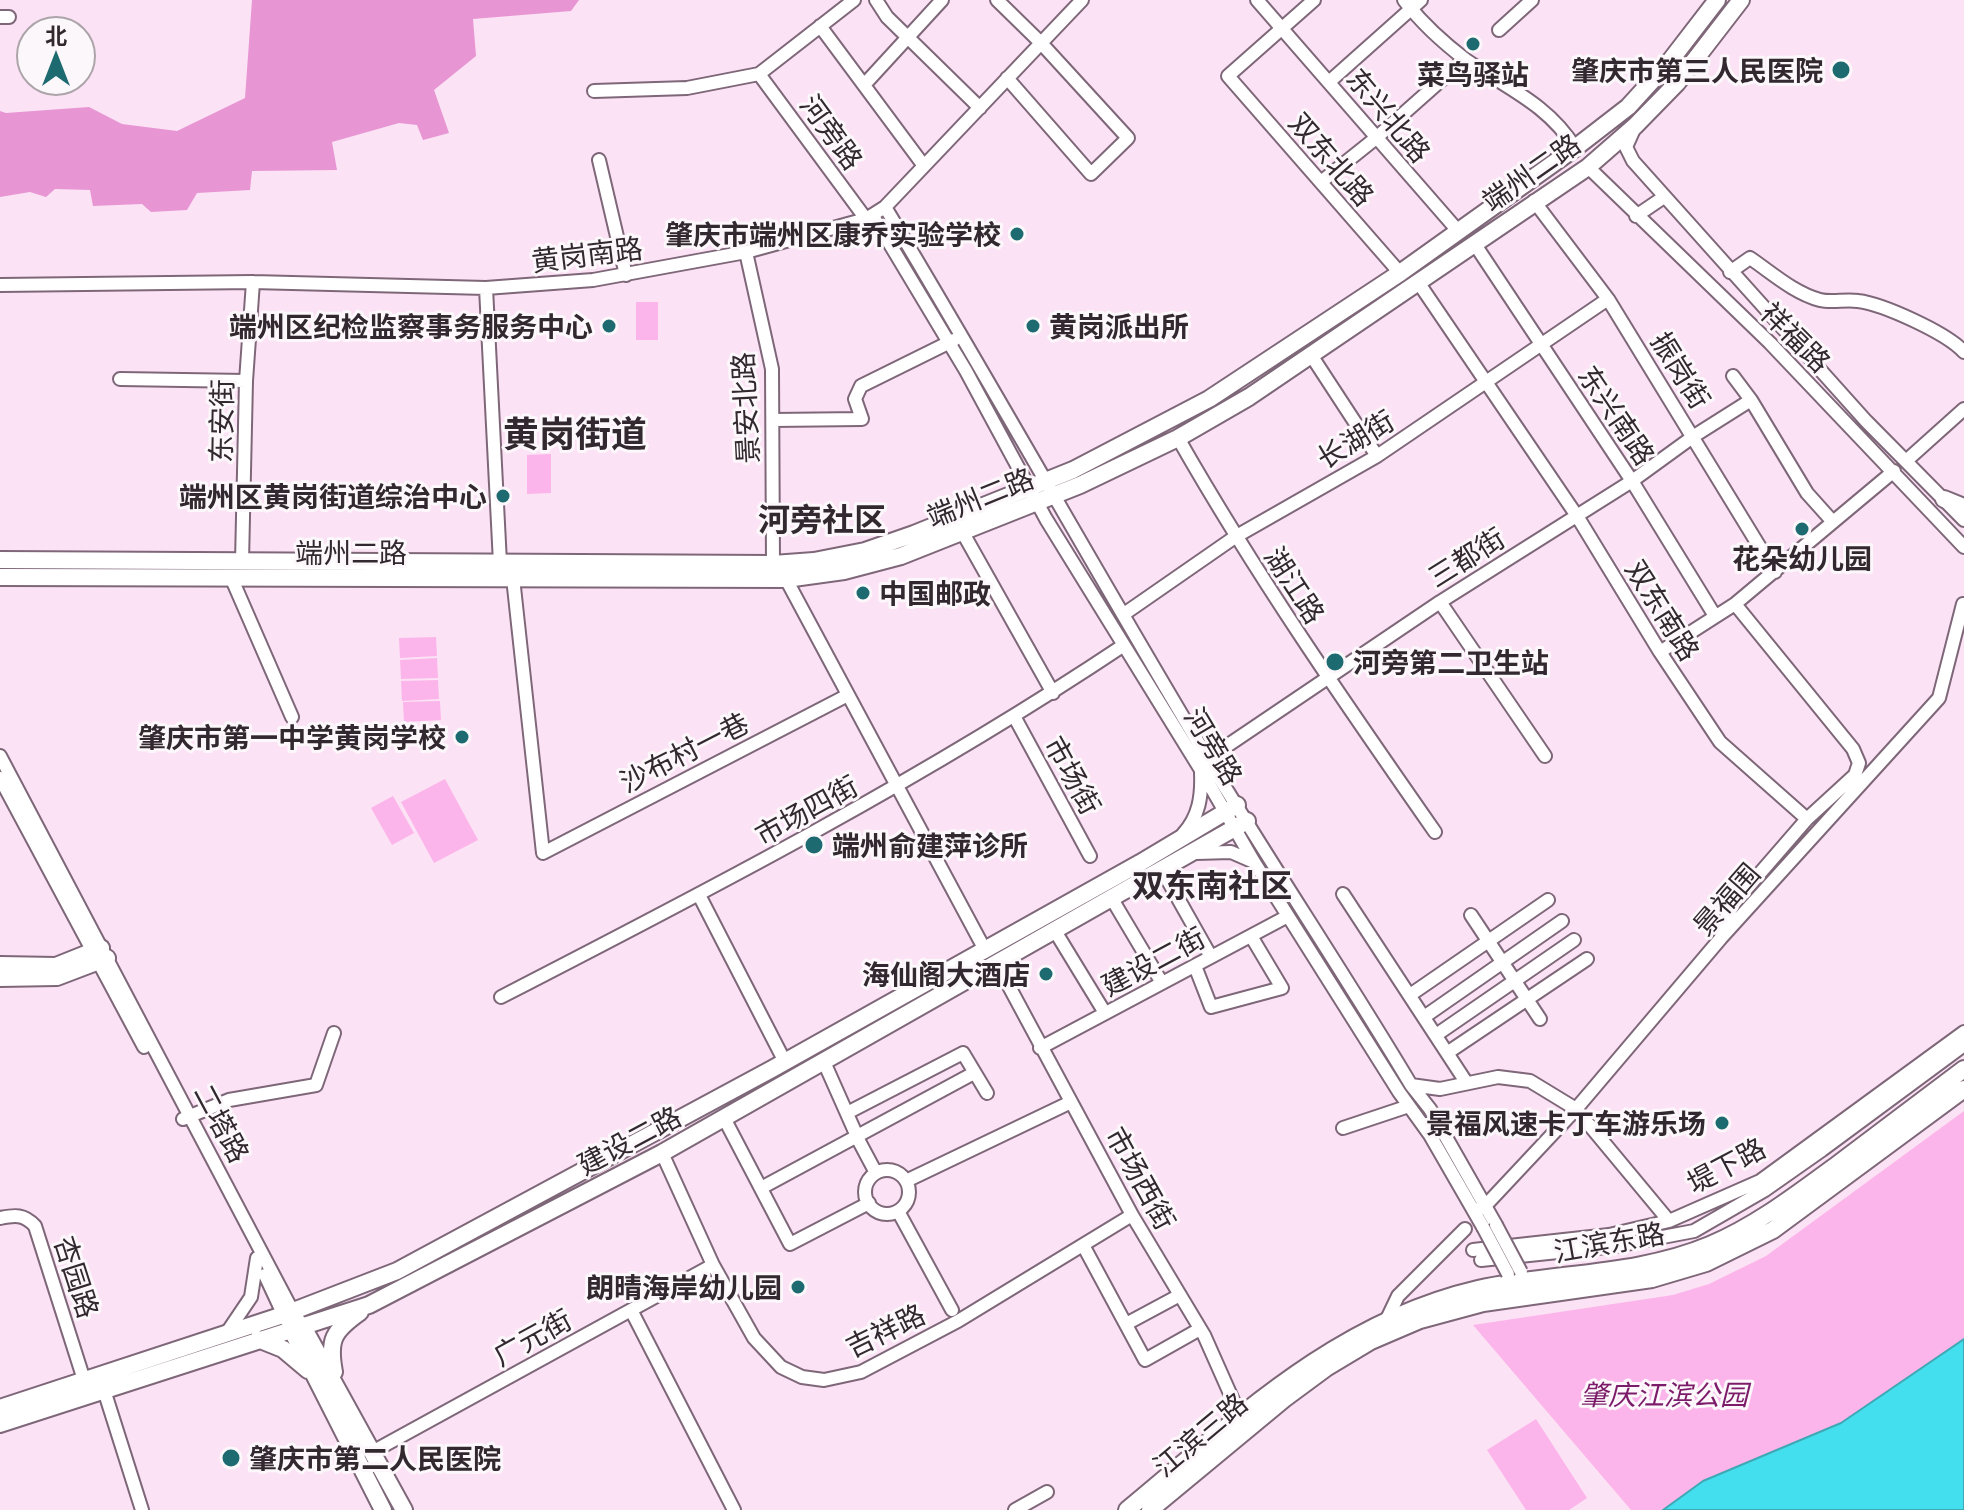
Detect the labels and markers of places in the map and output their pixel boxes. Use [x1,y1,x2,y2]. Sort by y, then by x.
marker: 菜鸟驿站 [1464,35,1482,53]
place label: 肇庆市第三人民医院 [1571,53,1823,87]
place label: 菜鸟驿站 [1417,57,1529,91]
marker: 肇庆市第三人民医院 [1830,59,1852,81]
place label: 肇庆市端州区康乔实验学校 [665,217,1001,251]
marker: 肇庆市端州区康乔实验学校 [1008,225,1026,243]
place label: 端州区纪检监察事务服务中心 [229,309,593,343]
place label: 黄岗派出所 [1049,309,1189,343]
marker: 端州区纪检监察事务服务中心 [600,317,618,335]
marker: 黄岗派出所 [1024,317,1042,335]
place label: 端州区黄岗街道综治中心 [179,479,487,513]
marker: 端州区黄岗街道综治中心 [494,487,512,505]
marker: 花朵幼儿园 [1793,520,1811,538]
place label: 花朵幼儿园 [1732,541,1872,575]
place label: 中国邮政 [879,576,991,610]
marker: 中国邮政 [854,584,872,602]
place label: 河旁第二卫生站 [1353,645,1549,679]
marker: 河旁第二卫生站 [1324,651,1346,673]
place label: 肇庆市第一中学黄岗学校 [138,720,446,754]
marker: 肇庆市第一中学黄岗学校 [453,728,471,746]
place label: 端州俞建萍诊所 [832,828,1028,862]
marker: 端州俞建萍诊所 [803,834,825,856]
place label: 海仙阁大酒店 [862,957,1030,991]
marker: 海仙阁大酒店 [1037,965,1055,983]
place label: 景福风速卡丁车游乐场 [1426,1106,1706,1140]
marker: 景福风速卡丁车游乐场 [1713,1114,1731,1132]
place label: 朗晴海岸幼儿园 [586,1270,782,1304]
marker: 朗晴海岸幼儿园 [789,1278,807,1296]
place label: 肇庆市第二人民医院 [249,1441,501,1475]
marker: 肇庆市第二人民医院 [220,1447,242,1469]

